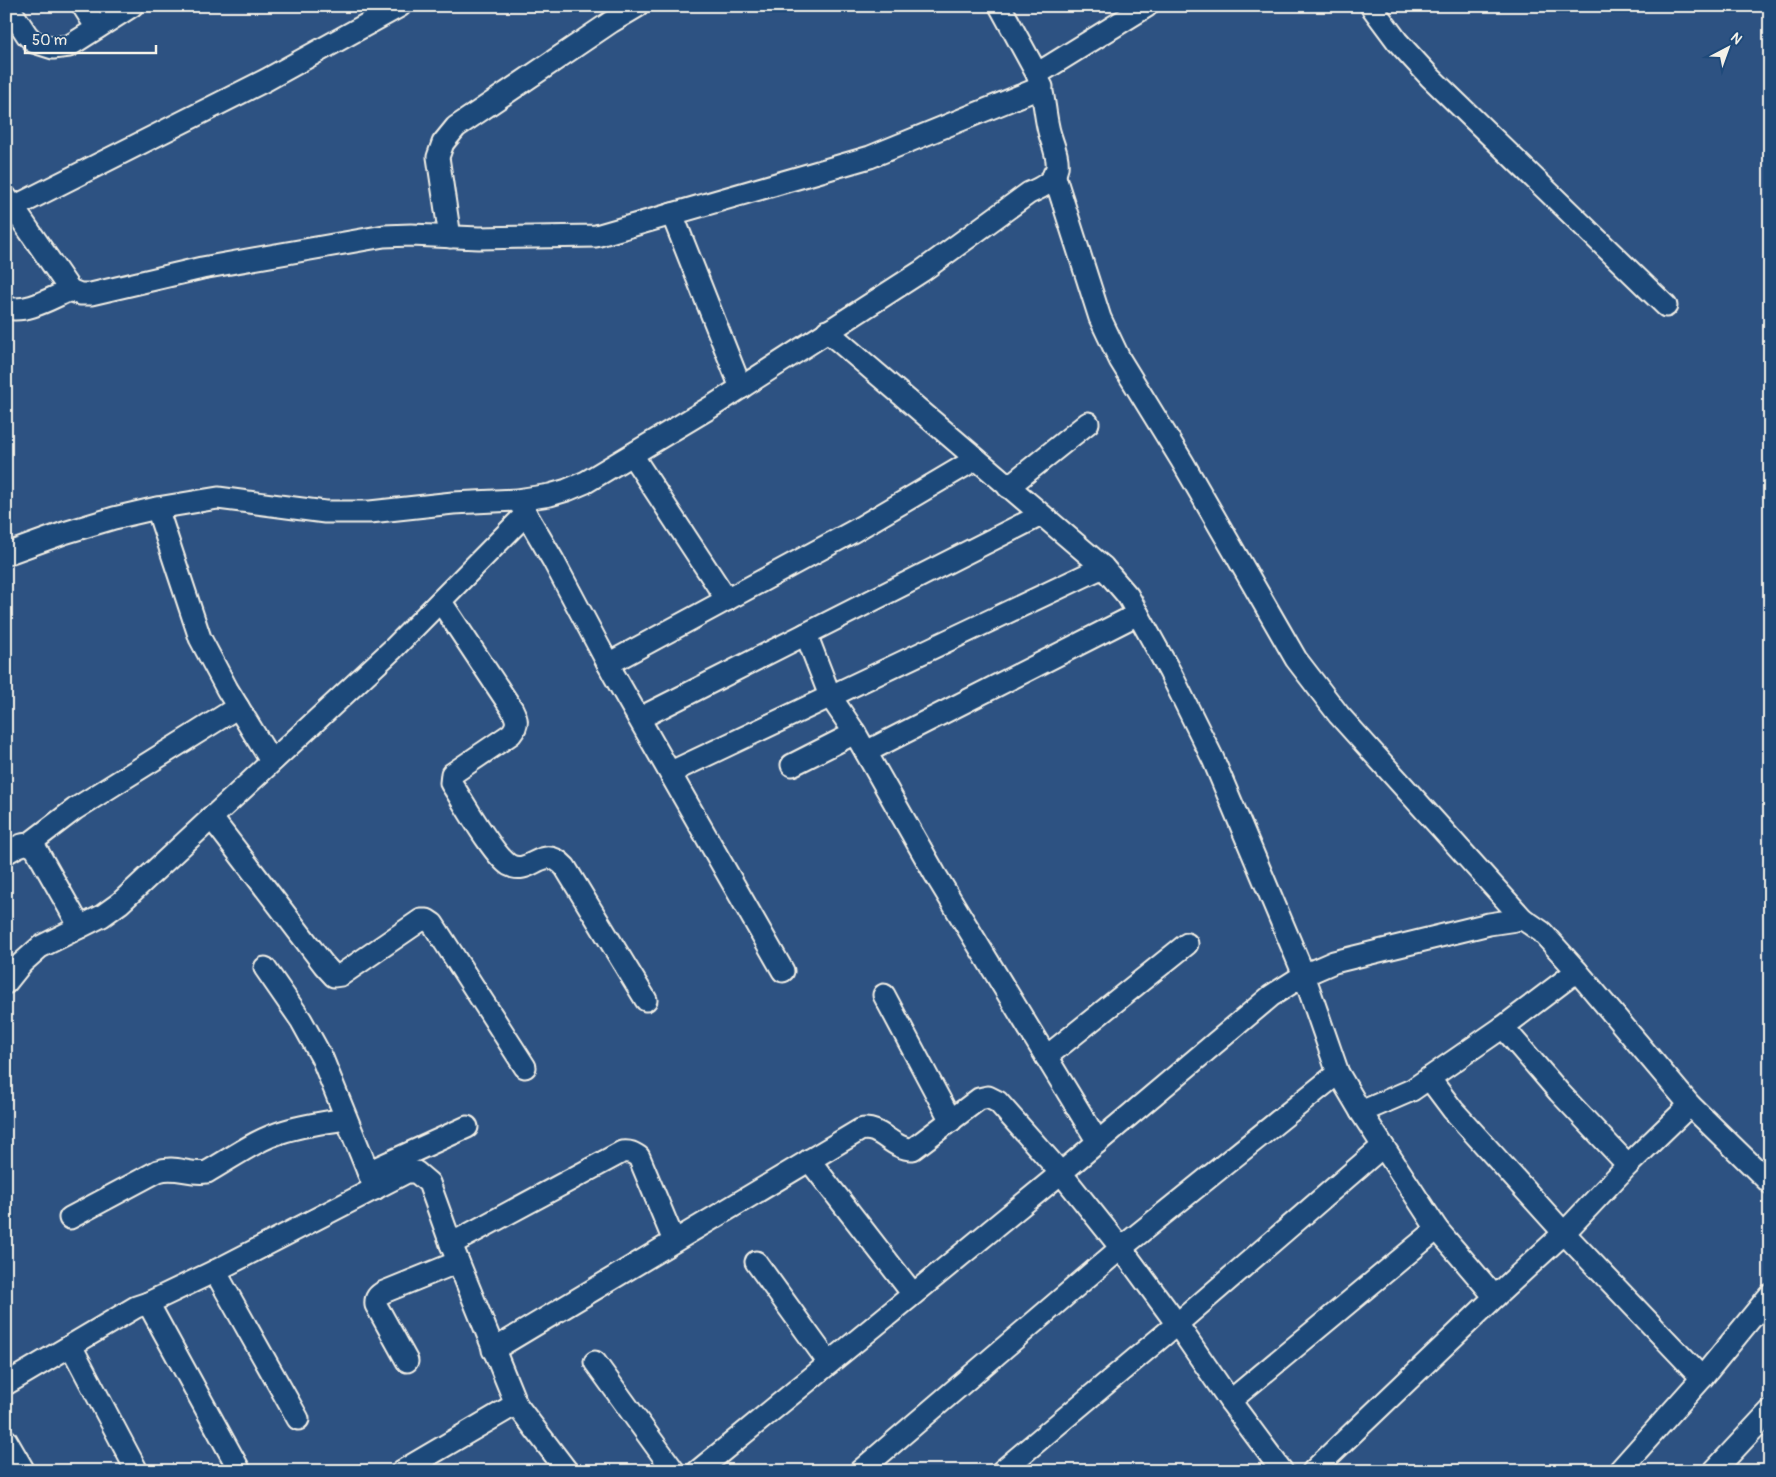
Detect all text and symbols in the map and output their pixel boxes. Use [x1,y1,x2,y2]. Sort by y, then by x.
scale bar [25,22,156,54]
north arrow [1704,22,1754,72]
text: N [1727,29,1745,48]
text: 50 m [32,31,67,50]

